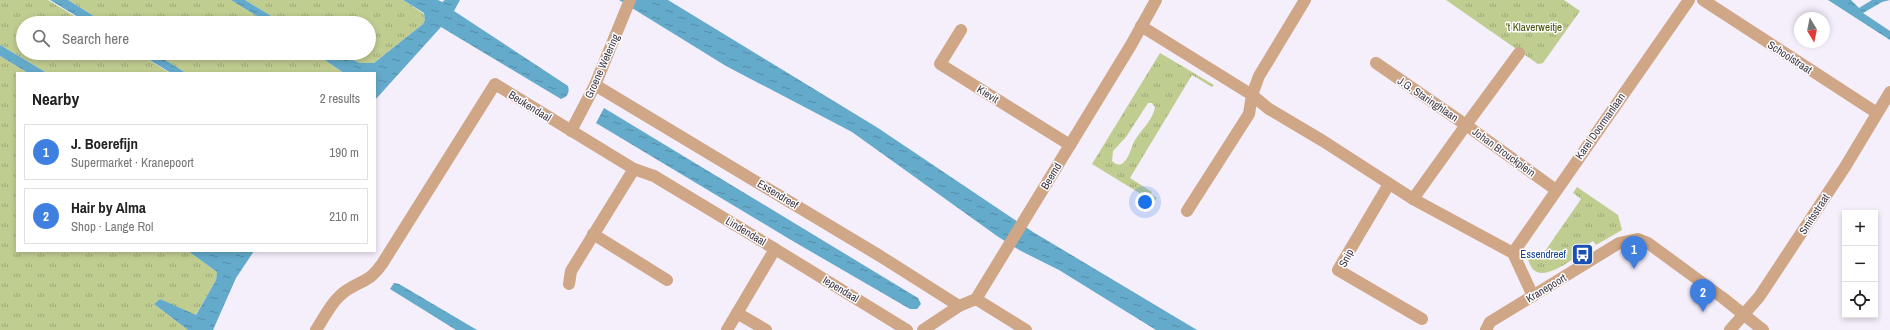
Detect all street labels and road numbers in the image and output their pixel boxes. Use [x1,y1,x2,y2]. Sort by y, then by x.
street label: Groene Wetering [582,32,622,100]
street label: Schoolstraat [1765,37,1815,77]
street label: J.G. Staringhlaan [1395,74,1461,124]
street label: Kievit [975,82,1002,106]
street label: Beukendaal [506,87,554,125]
street label: Karel Doormanlaan [1572,90,1628,162]
street label: Johan Brouckplein [1470,124,1538,180]
street label: Beemd [1038,160,1064,192]
street label: Essendreef [755,176,802,212]
street label: Smitsstraat [1796,191,1833,237]
street label: Lindendaal [723,214,769,248]
street label: Snip [1335,247,1357,269]
street label: Kranepoort [1523,270,1569,305]
street label: Iependaal [820,273,862,305]

